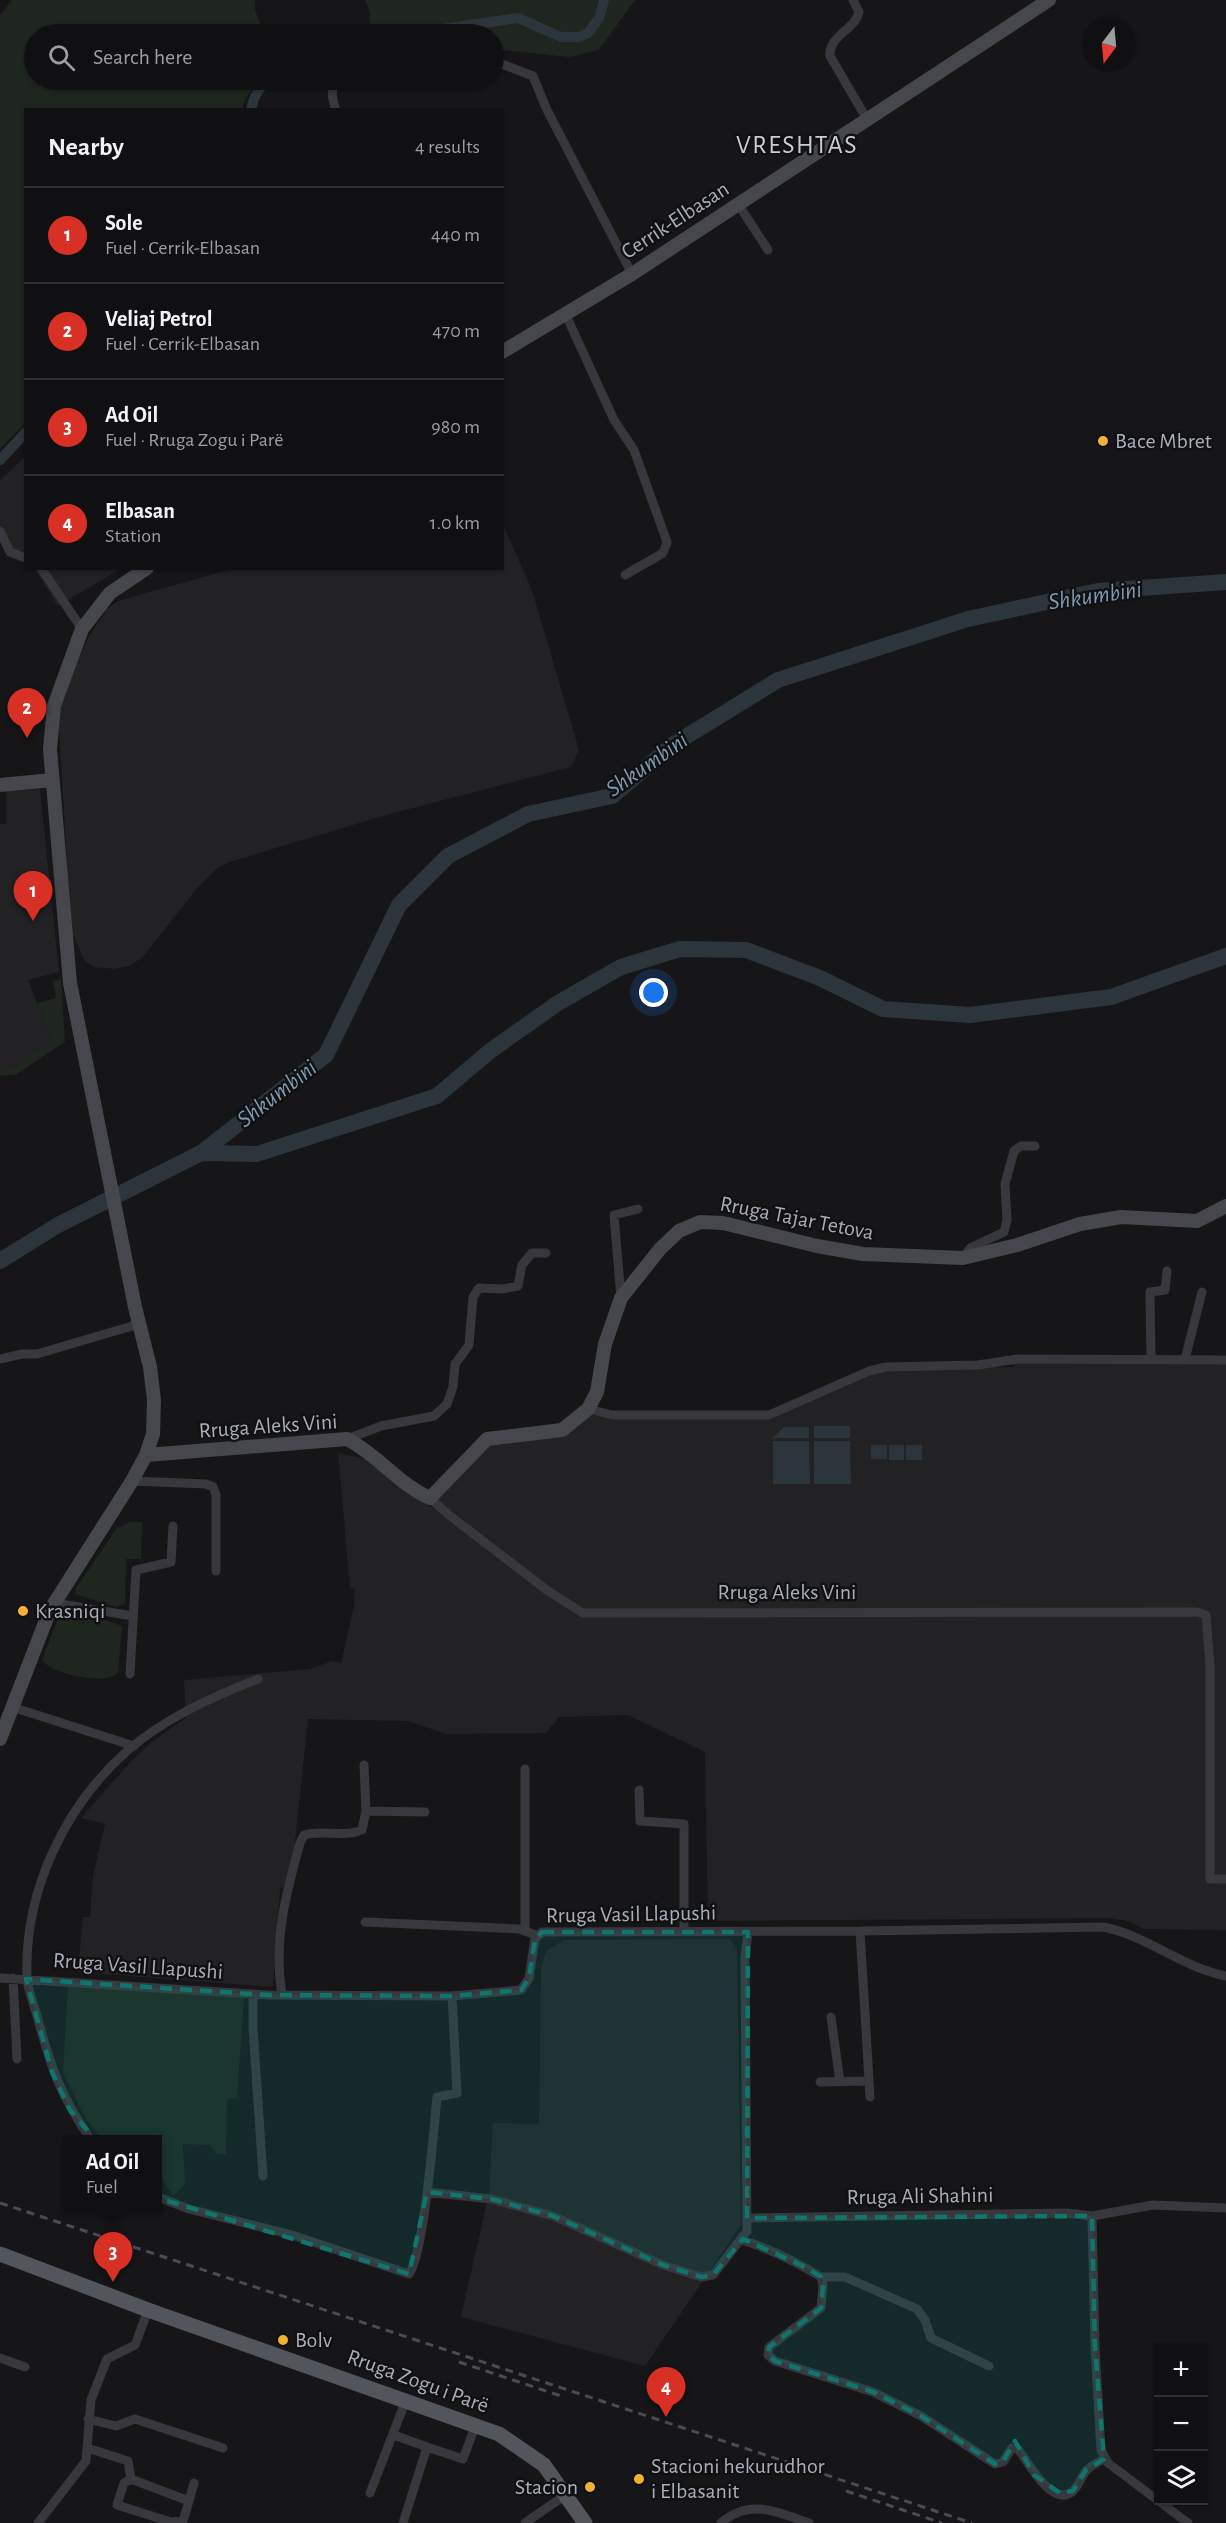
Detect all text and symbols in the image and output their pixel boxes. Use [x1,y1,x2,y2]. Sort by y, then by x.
north arrow [1082,18,1136,72]
search box [24,24,504,90]
icon: search [45,41,78,74]
text: Search here [93,46,192,68]
district label: VRESHTAS [736,132,858,158]
text: Nearby [48,134,124,160]
text: 4 results [415,137,480,157]
street label: Cerrik-Elbasan [617,177,733,263]
text: Sole [105,212,143,234]
text: 1 [64,225,71,245]
text: 440 m [431,225,480,245]
text: Fuel · Cerrik-Elbasan [105,238,260,258]
text: Veliaj Petrol [105,308,213,330]
text: 2 [63,321,72,341]
text: 470 m [432,321,480,341]
text: Fuel · Cerrik-Elbasan [105,334,260,354]
text: Ad Oil [105,404,158,426]
text: 3 [63,417,72,437]
text: 980 m [431,417,480,437]
text: Fuel · Rruga Zogu i Parë [105,430,284,450]
place label: Bace Mbret [1115,430,1212,452]
marker: Bace Mbret [1096,434,1110,448]
text: Elbasan [105,500,175,522]
text: 4 [62,513,73,533]
text: 1.0 km [430,513,480,533]
text: Station [105,526,161,546]
water label: Shkumbini [1047,578,1143,614]
pin: 2 [8,688,46,738]
water label: Shkumbini [602,728,692,802]
pin: 1 [14,872,52,921]
your location [639,978,668,1007]
water label: Shkumbini [233,1056,321,1132]
street label: Rruga Tajar Tetova [718,1192,876,1244]
street label: Rruga Aleks Vini [198,1410,338,1442]
street label: Rruga Aleks Vini [718,1581,856,1603]
place label: Krasniqi [35,1600,105,1622]
marker: Krasniqi [16,1604,30,1618]
street label: Rruga Vasil Llapushi [546,1902,716,1926]
street label: Rruga Vasil Llapushi [52,1949,224,1983]
popup [63,2135,162,2213]
text: Ad Oil [86,2151,139,2173]
text: Fuel [86,2177,118,2197]
street label: Rruga Ali Shahini [846,2184,994,2208]
pin: 3 [94,2232,132,2282]
place label: Bolv [295,2329,333,2351]
marker: Bolv [276,2333,290,2347]
map controls [1154,2343,1208,2505]
button: + [1154,2343,1208,2397]
street label: Rruga Zogu i Parë [344,2345,492,2417]
pin: 4 [646,2368,686,2417]
button: − [1154,2397,1208,2451]
button: layers [1154,2451,1208,2505]
place label: Stacioni hekurudhor i Elbasanit [651,2455,825,2502]
marker: Stacioni hekurudhor i Elbasanit [632,2472,646,2486]
place label: Stacion [515,2476,578,2498]
marker: Stacion [583,2480,597,2494]

